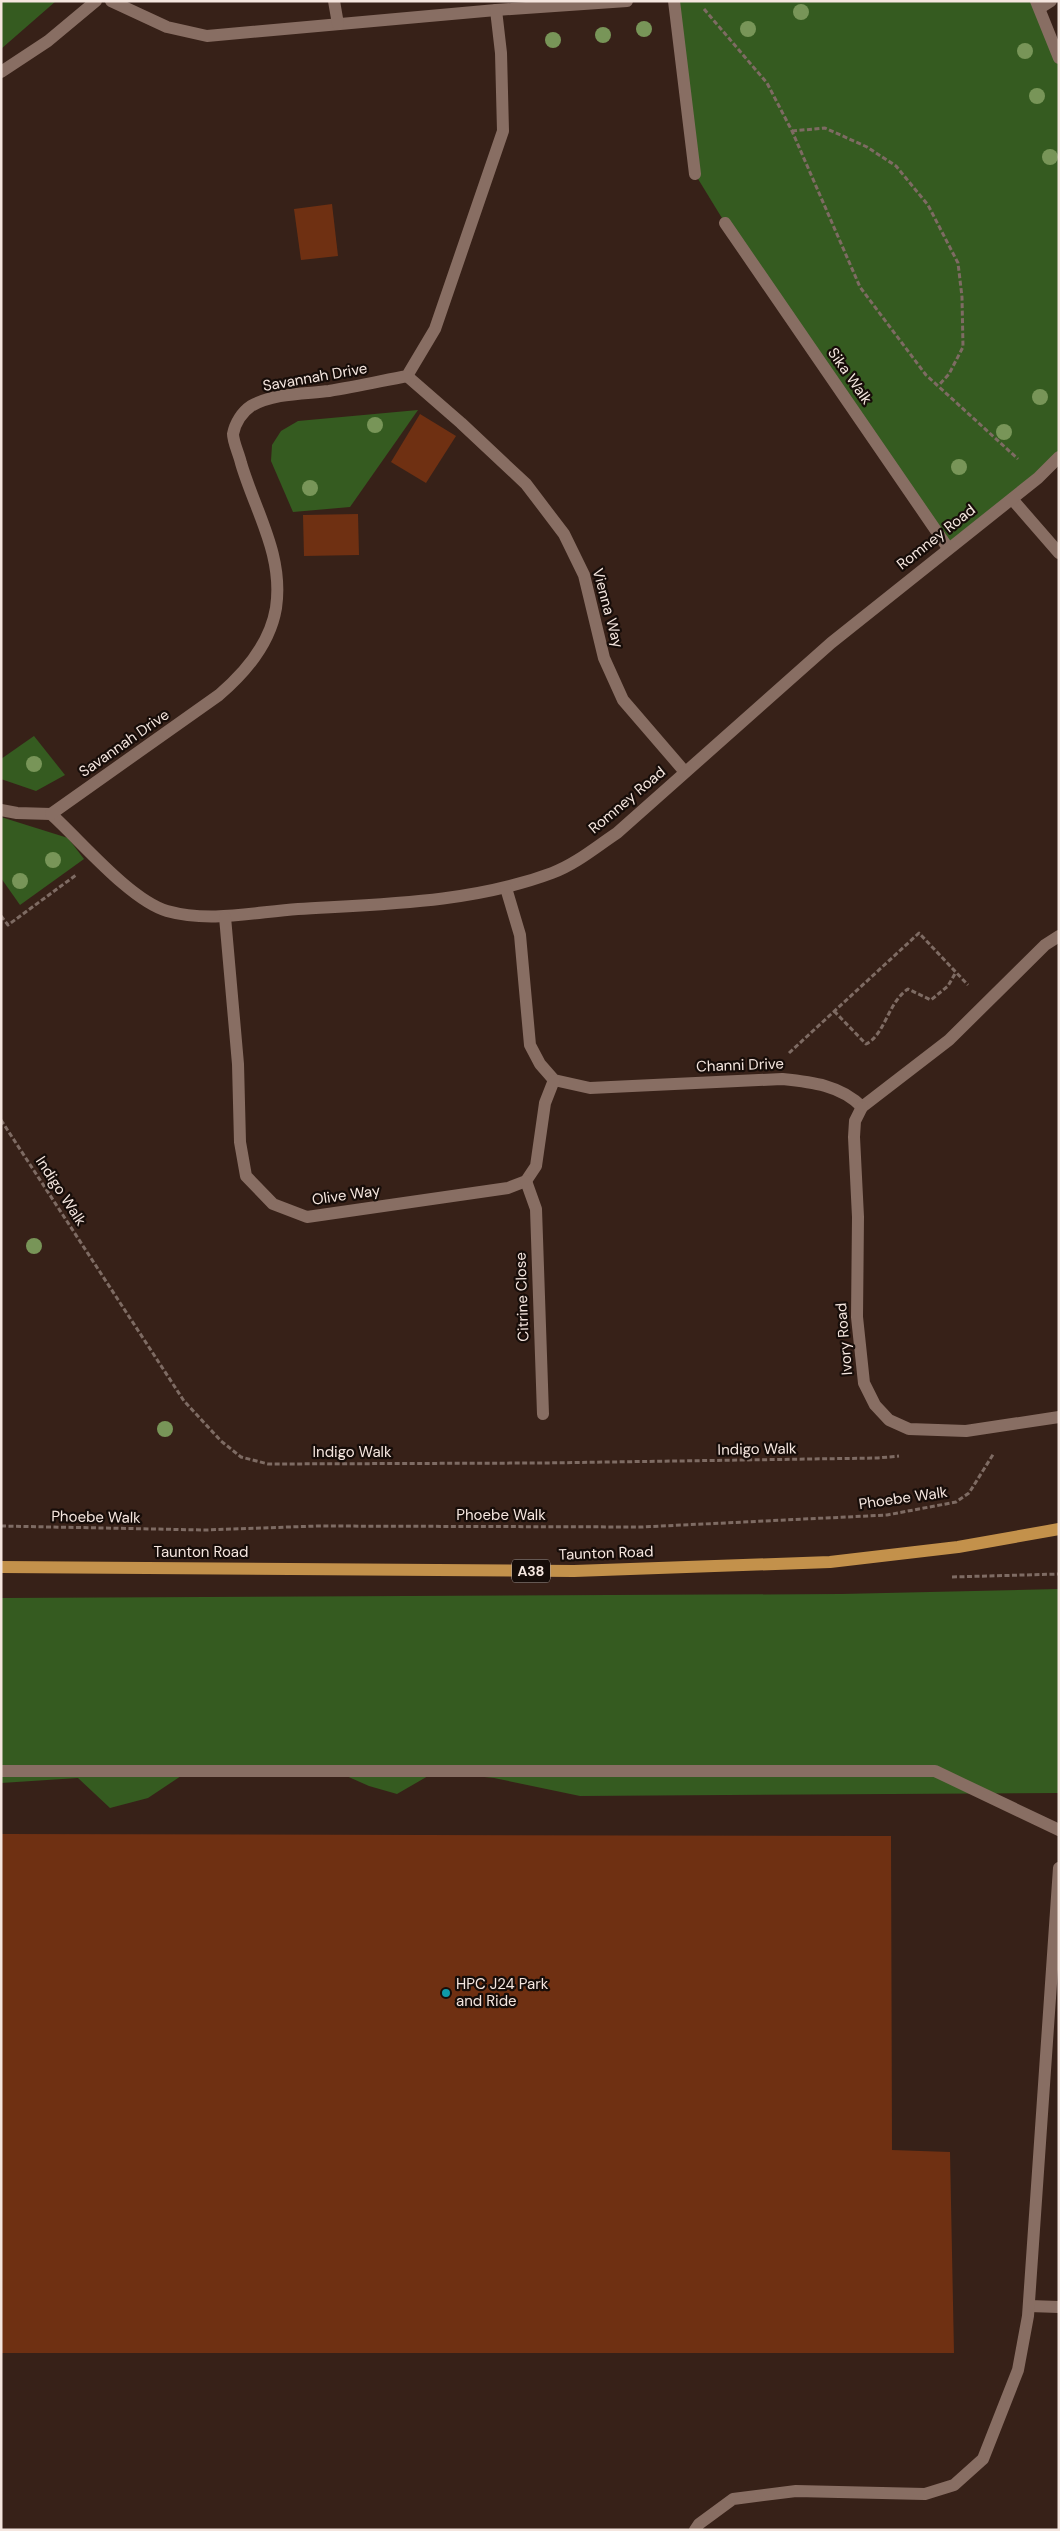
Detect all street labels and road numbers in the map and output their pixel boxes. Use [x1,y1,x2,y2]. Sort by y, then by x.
street label: Sika Walk [823,344,877,409]
street label: Savannah Drive [261,358,369,396]
street label: Romney Road [892,500,980,574]
street label: Vienna Way [588,566,628,651]
street label: Savannah Drive [75,704,173,782]
street label: Romney Road [584,762,670,838]
street label: Channi Drive [696,1053,784,1077]
street label: Indigo Walk [31,1152,91,1230]
street label: Olive Way [311,1180,382,1210]
street label: Citrine Close [510,1252,534,1342]
street label: Ivory Road [831,1302,857,1376]
street label: Indigo Walk [717,1438,797,1460]
street label: Indigo Walk [313,1442,392,1462]
street label: Phoebe Walk [857,1482,949,1514]
street label: Phoebe Walk [456,1505,546,1525]
street label: Phoebe Walk [51,1506,141,1528]
street label: Taunton Road [558,1541,654,1565]
street label: Taunton Road [154,1542,248,1562]
road number: A38 [512,1560,550,1582]

